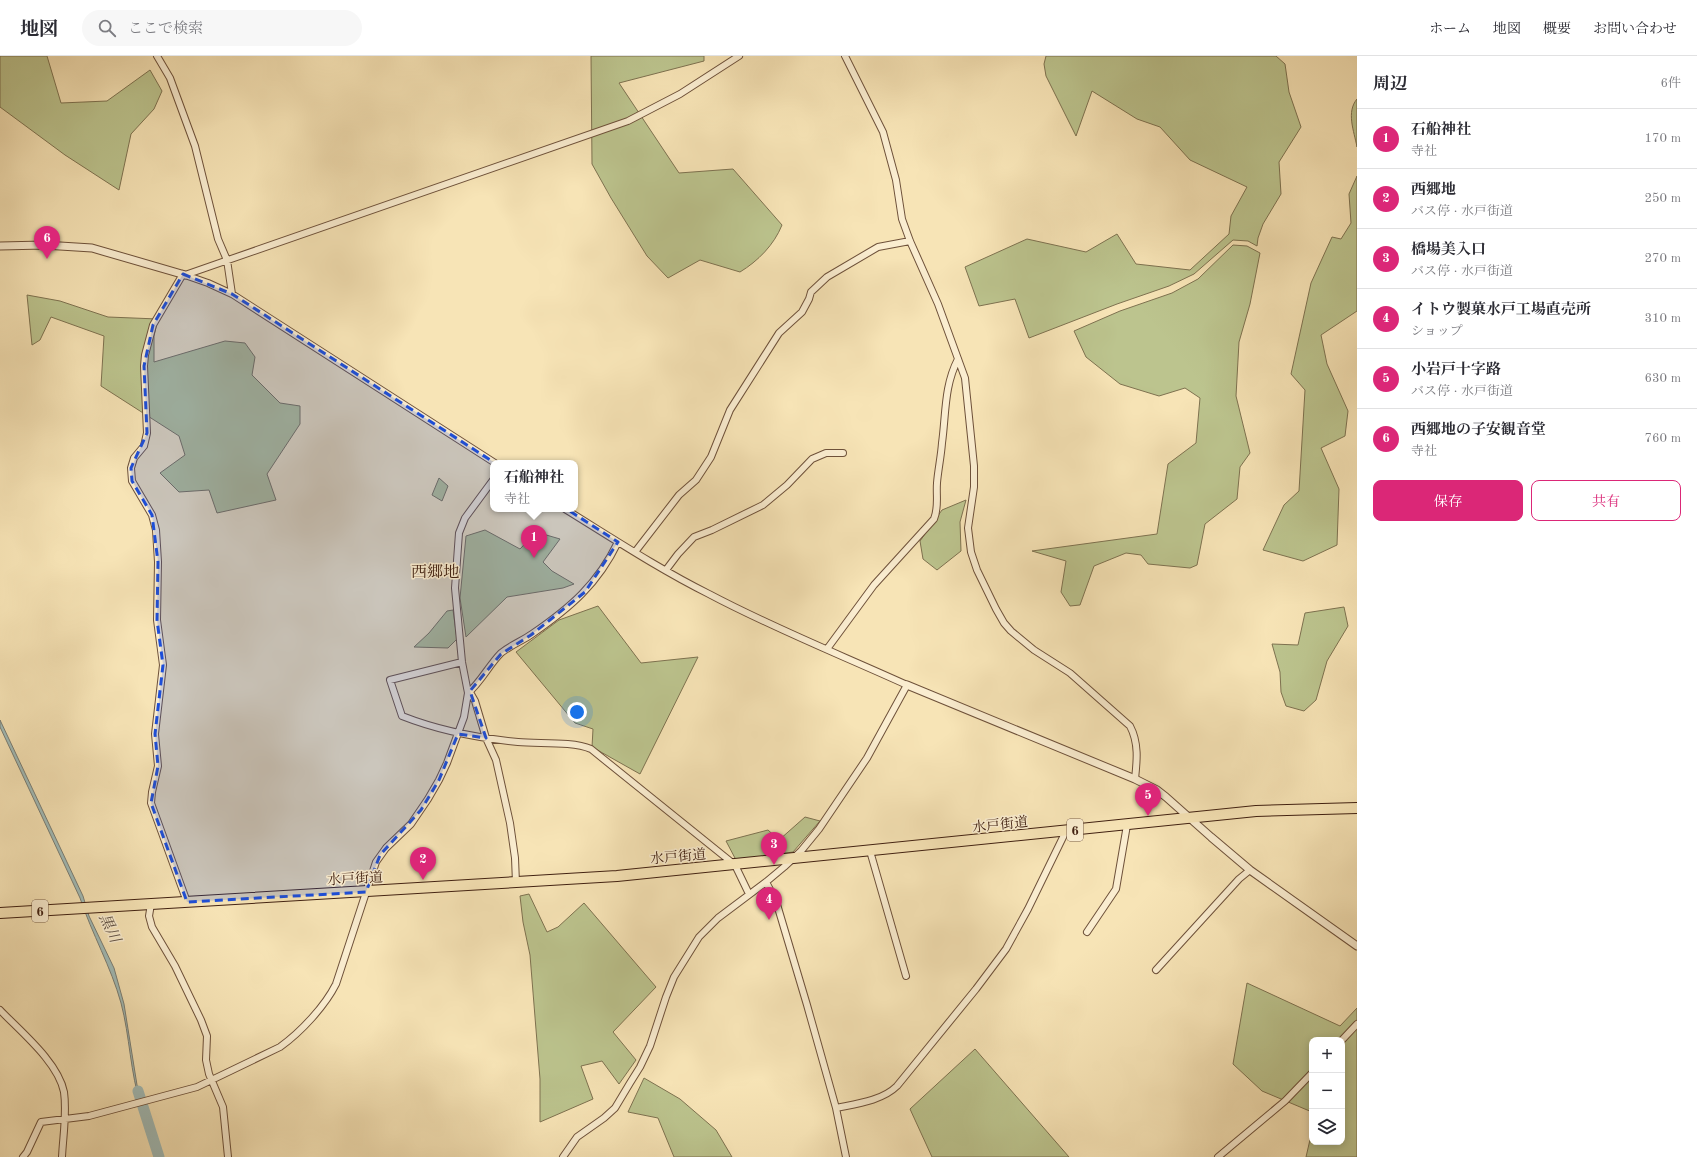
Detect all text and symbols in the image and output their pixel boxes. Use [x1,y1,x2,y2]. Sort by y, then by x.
search box [82,10,362,46]
icon: search [96,17,118,39]
text: 地図 [20,21,58,40]
text: ここで検索 [128,22,203,37]
text: ホーム [1429,22,1471,36]
text: 地図 [1493,22,1521,36]
text: 概要 [1543,22,1571,36]
text: お問い合わせ [1593,22,1677,36]
text: 周辺 [1373,76,1407,93]
text: 6件 [1660,77,1681,90]
text: 石船神社 [1411,123,1471,138]
text: 1 [1382,132,1390,145]
text: 170 m [1644,132,1681,145]
text: 寺社 [1411,145,1437,158]
text: 西郷地 [1411,183,1456,198]
text: 2 [1382,192,1390,205]
text: 250 m [1644,192,1681,205]
text: バス停 · 水戸街道 [1411,205,1513,218]
pin: 6 [34,226,60,259]
text: 橋場美入口 [1411,243,1486,258]
text: 3 [1382,252,1390,265]
text: 270 m [1644,252,1681,265]
text: バス停 · 水戸街道 [1411,265,1513,278]
text: イトウ製菓水戸工場直売所 [1411,303,1591,318]
text: 4 [1382,312,1390,325]
text: 310 m [1644,312,1681,325]
text: ショップ [1411,325,1463,338]
text: 小岩戸十字路 [1411,363,1501,378]
text: 5 [1382,372,1390,385]
text: 630 m [1644,372,1681,385]
text: バス停 · 水戸街道 [1411,385,1513,398]
text: 西郷地の子安観音堂 [1411,423,1546,438]
text: 6 [1382,432,1390,445]
text: 760 m [1644,432,1681,445]
text: 寺社 [1411,445,1437,458]
popup [490,460,578,512]
text: 石船神社 [504,471,564,486]
button: 保存 [1373,480,1523,521]
button: 共有 [1531,480,1681,521]
text: 寺社 [504,493,530,506]
pin: 1 [521,525,547,558]
district label: 西郷地 [411,563,459,581]
your location [567,702,587,722]
pin: 5 [1135,783,1161,816]
street label: 水戸街道 [971,814,1029,835]
road number: 6 [1067,819,1083,841]
pin: 3 [761,832,787,865]
pin: 2 [410,847,436,880]
street label: 水戸街道 [649,847,707,866]
street label: 水戸街道 [327,870,383,887]
pin: 4 [756,887,782,920]
road number: 6 [32,900,48,922]
water label: 黒川 [96,911,124,947]
map controls [1309,1037,1345,1145]
button: + [1309,1037,1345,1073]
button: − [1309,1073,1345,1109]
button: layers [1309,1109,1345,1145]

